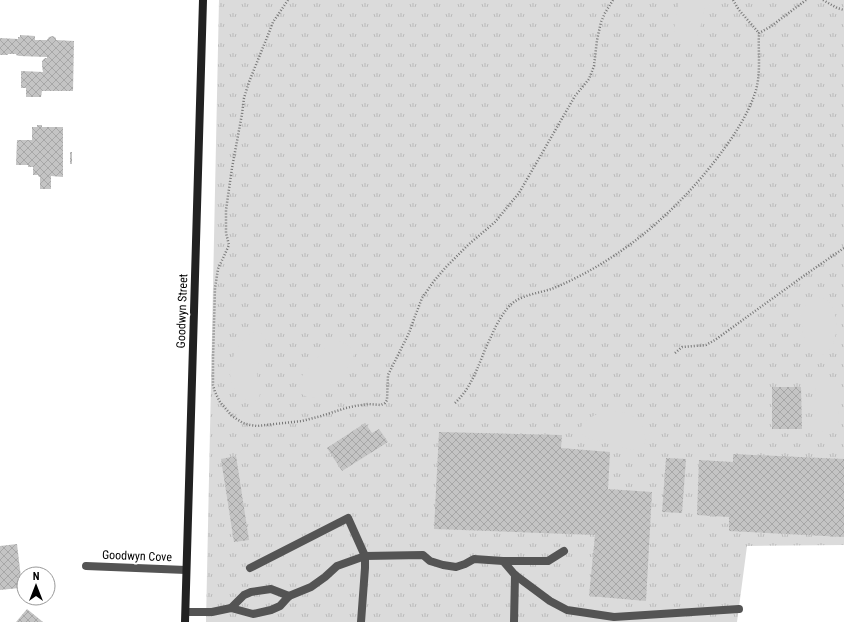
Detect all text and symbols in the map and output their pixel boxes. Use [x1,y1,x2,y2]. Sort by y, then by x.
street label: Goodwyn Street [174,273,190,349]
street label: Goodwyn Cove [102,548,173,564]
north arrow [16,566,56,606]
text: N [33,570,40,583]

